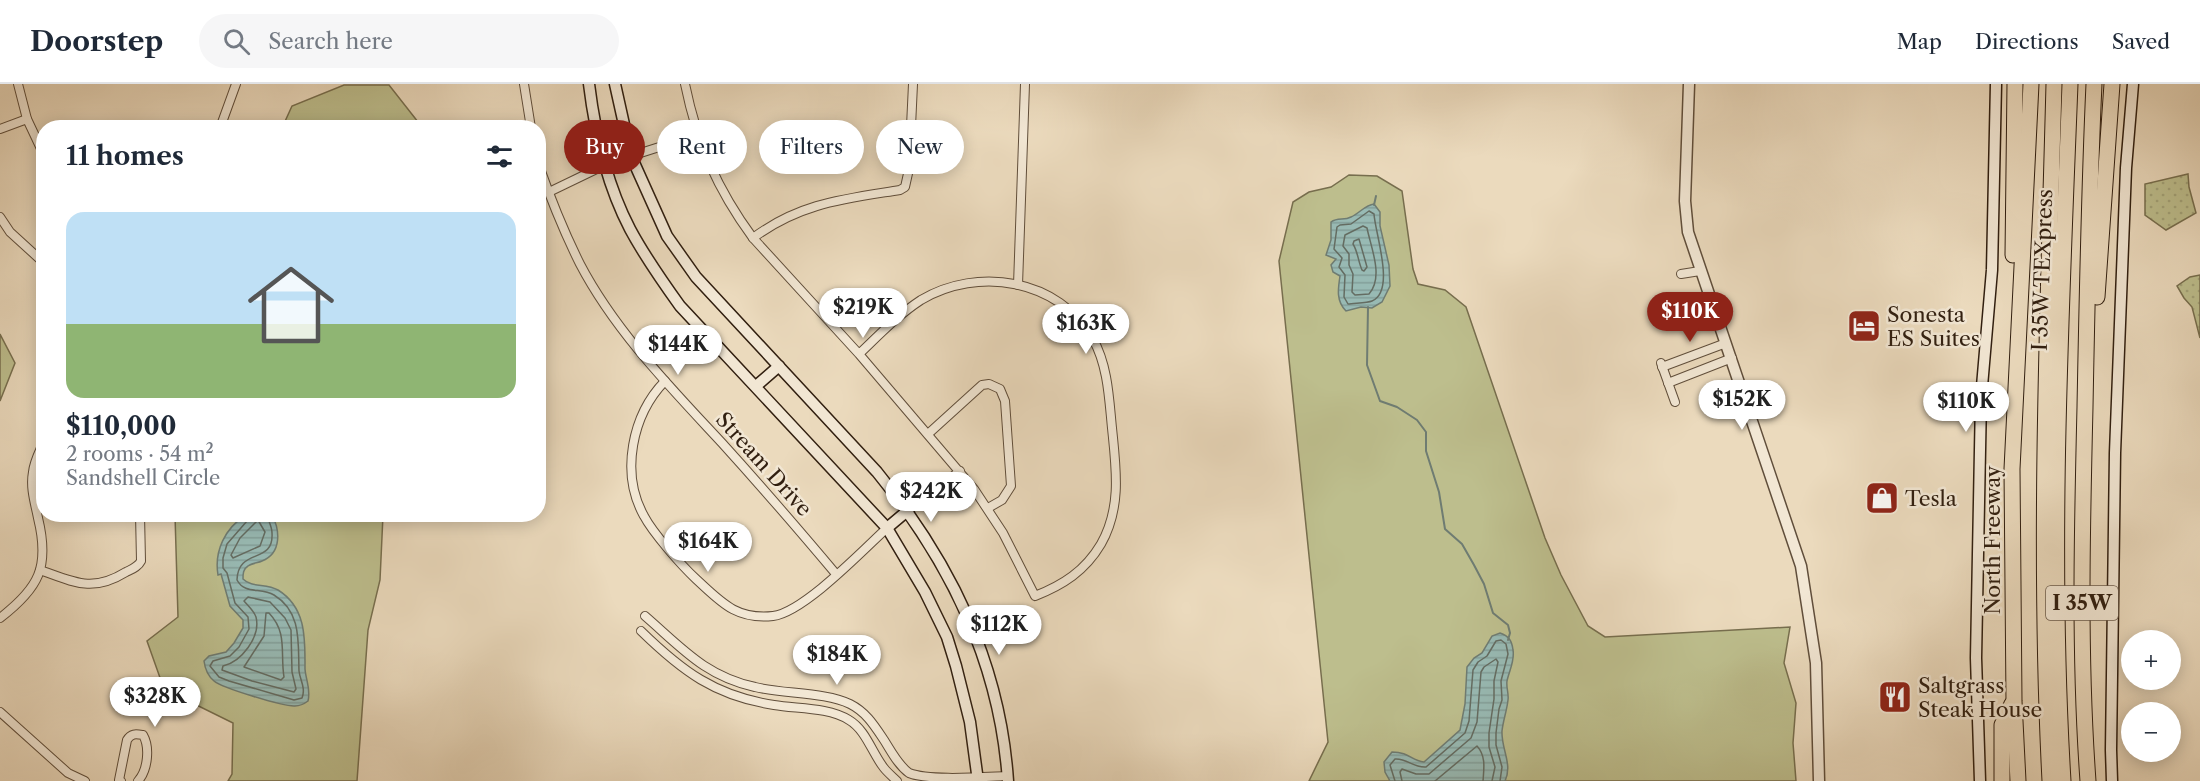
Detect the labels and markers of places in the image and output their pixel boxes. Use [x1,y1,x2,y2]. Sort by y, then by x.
pin: $219K [821,288,905,339]
pin: $110K [1648,292,1732,343]
place label: Sonesta ES Suites [1887,302,1980,351]
pin: $163K [1044,304,1128,355]
hotel icon: Sonesta ES Suites [1846,308,1882,344]
pin: $144K [636,325,720,376]
pin: $152K [1700,380,1784,431]
pin: $110K [1924,382,2008,433]
pin: $242K [889,472,973,523]
shop icon: Tesla [1864,480,1900,516]
place label: Tesla [1905,486,1958,511]
pin: $164K [666,522,750,573]
pin: $112K [957,605,1041,656]
pin: $184K [795,635,879,686]
place label: Saltgrass Steak House [1918,673,2042,722]
pin: $328K [113,677,197,728]
restaurant icon: Saltgrass Steak House [1877,679,1913,715]

